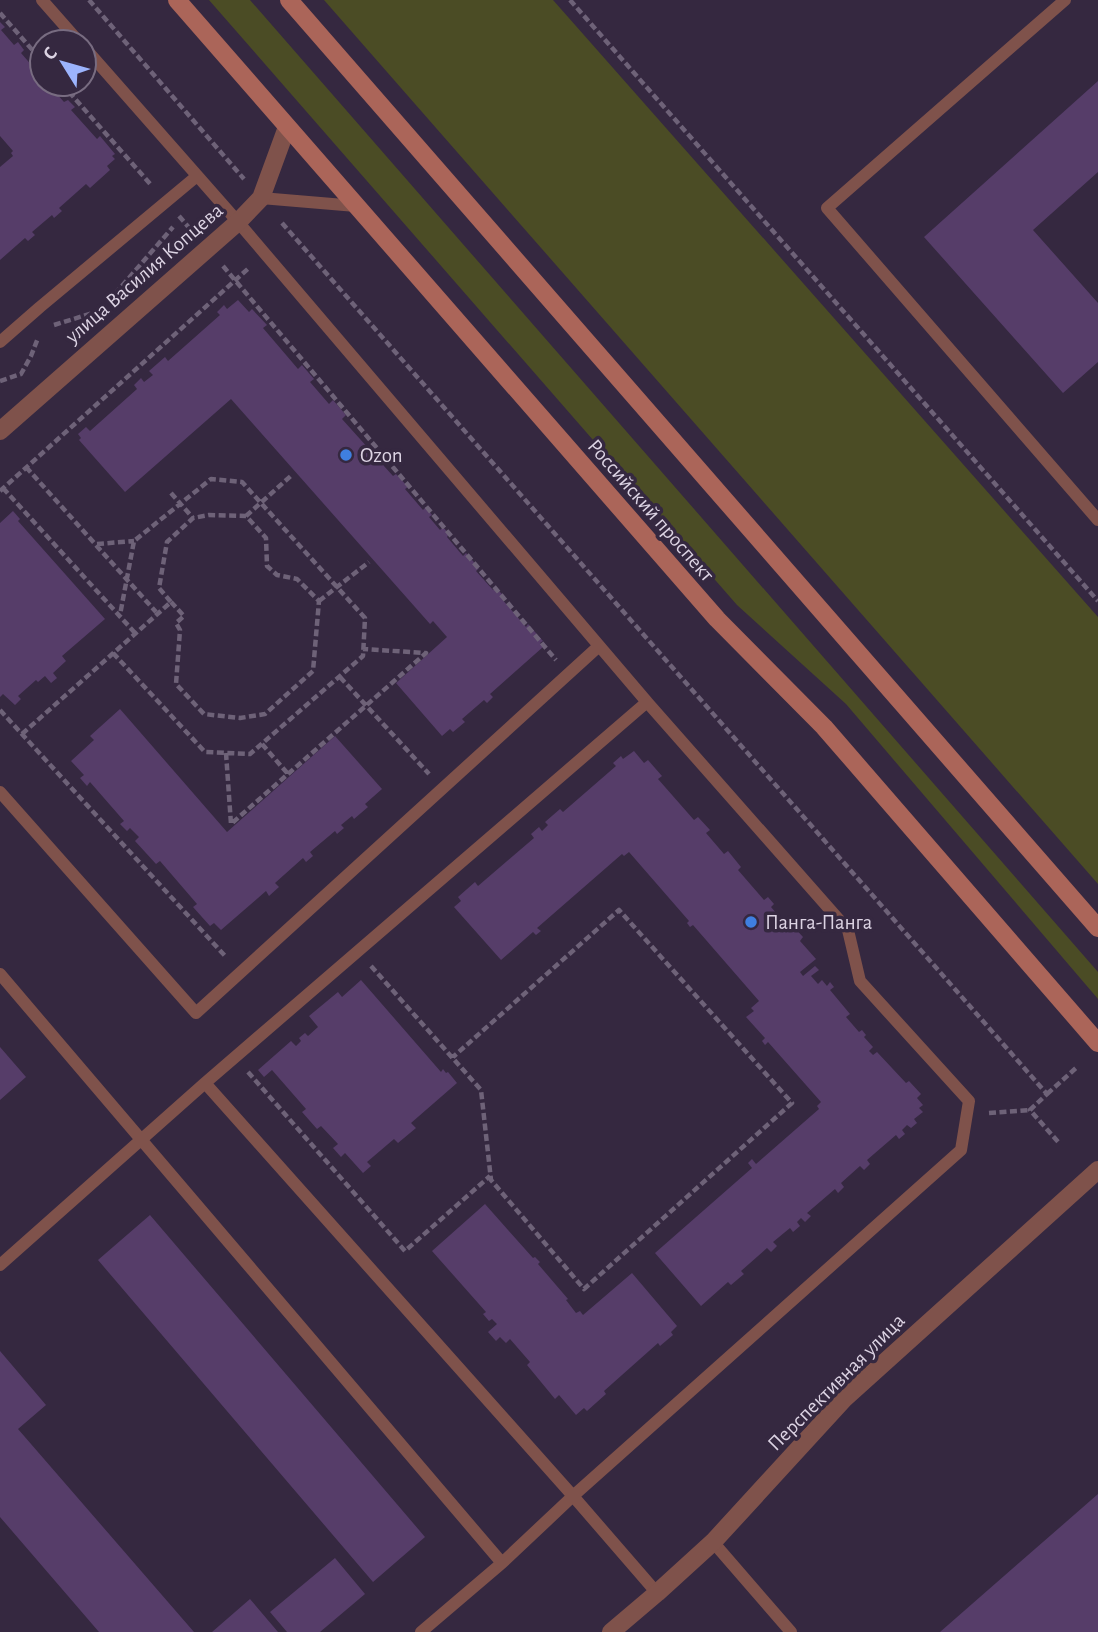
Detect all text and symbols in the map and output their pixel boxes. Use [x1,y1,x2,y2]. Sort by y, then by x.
north arrow [28,28,98,98]
text: С [40,44,61,64]
street label: улица Василия Копцева [61,199,227,348]
street label: Российский проспект [583,435,718,586]
place label: Ozon [360,445,403,466]
marker: Ozon [338,447,354,463]
place label: Панга-Панга [765,912,873,933]
marker: Панга-Панга [743,914,759,930]
street label: Перспективная улица [764,1310,909,1455]

